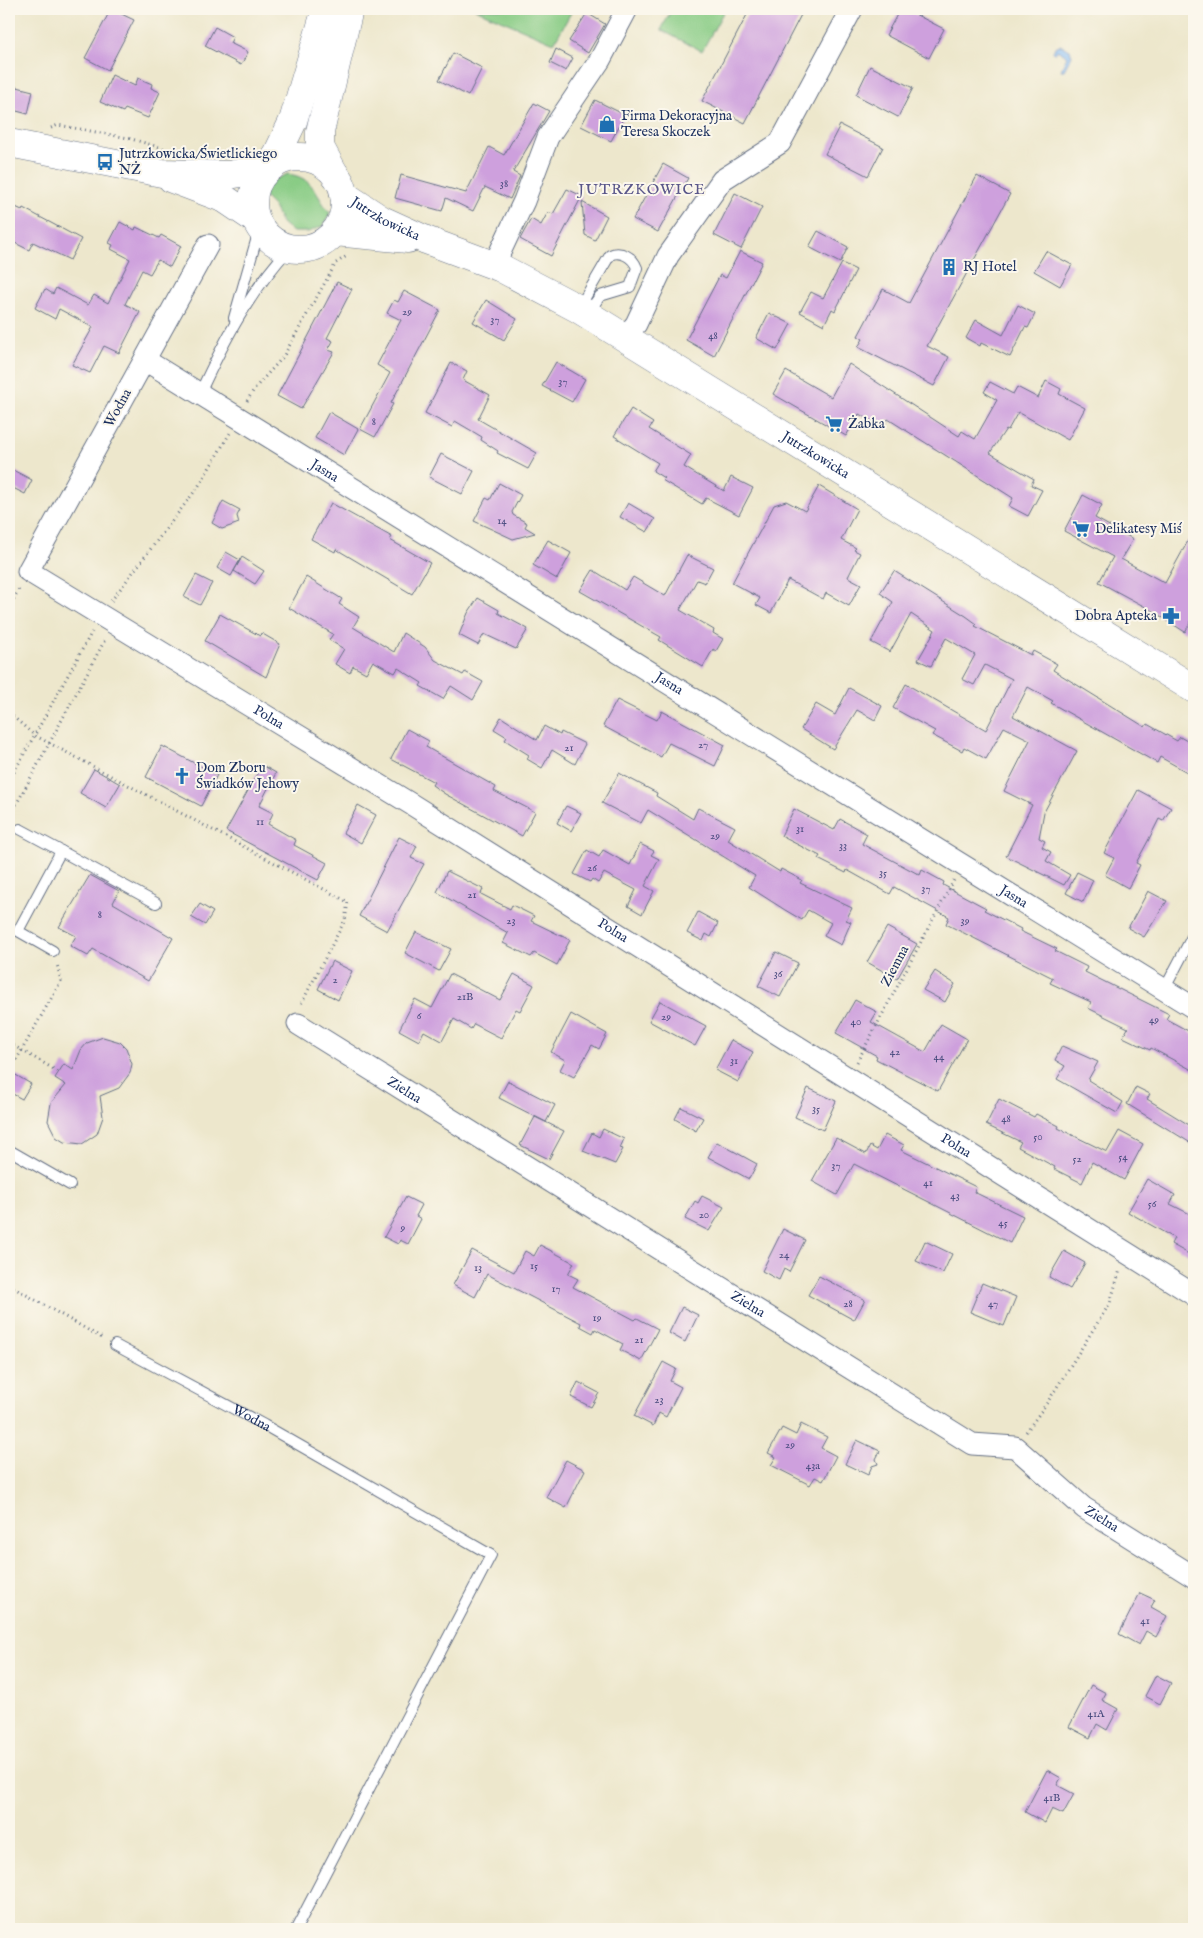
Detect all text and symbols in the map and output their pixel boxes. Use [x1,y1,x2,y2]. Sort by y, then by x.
place label: Firma Dekoracyjna Teresa Skoczek [621,107,733,141]
shop icon: Firma Dekoracyjna Teresa Skoczek [597,114,617,134]
place label: Jutrzkowicka/Świetlickiego NŻ [117,144,278,179]
bus stop icon: Jutrzkowicka/Świetlickiego NŻ [95,152,115,172]
house number: 38 [500,177,508,191]
district label: JUTRZKOWICE [576,180,706,199]
street label: Jutrzkowicka [346,192,424,245]
building icon: RJ Hotel [939,257,959,277]
place label: RJ Hotel [963,258,1017,276]
house number: 29 [402,305,412,319]
house number: 37 [490,313,500,327]
house number: 48 [708,329,718,343]
house number: 37 [558,375,568,389]
street label: Wodna [100,385,136,430]
supermarket icon: Żabka [824,414,844,434]
house number: 8 [372,415,376,429]
place label: Żabka [848,415,886,433]
street label: Jutrzkowicka [777,426,853,483]
street label: Jasna [305,454,343,487]
house number: 14 [497,514,507,528]
supermarket icon: Delikatesy Miś [1071,519,1091,539]
place label: Delikatesy Miś [1095,520,1183,538]
pharmacy icon: Dobra Apteka [1161,606,1181,626]
place label: Dobra Apteka [1075,607,1158,625]
street label: Jasna [650,667,687,700]
street label: Polna [250,701,288,734]
house number: 27 [698,738,708,752]
house number: 21 [564,741,574,755]
place label: Dom Zboru Świadków Jehowy [196,759,299,793]
church icon: Dom Zboru Świadków Jehowy [172,766,192,786]
house number: 11 [256,815,264,829]
house number: 31 [796,822,804,836]
house number: 29 [710,829,720,843]
house number: 33 [839,839,847,853]
house number: 26 [587,861,597,875]
house number: 35 [879,866,887,880]
street label: Jasna [994,880,1032,913]
house number: 37 [921,882,931,896]
house number: 21 [467,888,477,902]
house number: 8 [98,908,102,922]
house number: 23 [506,914,516,928]
street label: Polna [594,914,632,947]
house number: 39 [961,914,970,928]
street label: Ziemna [877,941,914,990]
house number: 36 [774,967,783,981]
house number: 2 [332,973,338,987]
house number: 21B [457,990,473,1004]
house number: 6 [417,1009,422,1023]
house number: 29 [661,1010,671,1024]
house number: 49 [1149,1013,1159,1027]
house number: 40 [851,1015,861,1029]
house number: 42 [890,1045,900,1059]
house number: 44 [934,1050,945,1064]
house number: 31 [730,1054,738,1068]
street label: Zielna [383,1073,425,1108]
house number: 35 [812,1102,820,1116]
house number: 48 [1001,1112,1011,1126]
street label: Polna [937,1129,975,1163]
house number: 50 [1033,1130,1043,1144]
house number: 54 [1118,1150,1128,1164]
house number: 52 [1072,1152,1082,1166]
house number: 37 [831,1159,841,1173]
house number: 41 [923,1176,933,1190]
house number: 43 [950,1189,960,1203]
house number: 56 [1148,1197,1157,1211]
house number: 20 [699,1208,709,1222]
house number: 45 [998,1216,1008,1230]
house number: 9 [400,1221,406,1235]
house number: 24 [779,1248,790,1262]
house number: 15 [530,1259,538,1273]
house number: 13 [474,1261,482,1275]
house number: 17 [551,1282,561,1296]
street label: Zielna [727,1287,769,1322]
house number: 28 [843,1297,853,1311]
house number: 47 [988,1297,998,1311]
house number: 19 [593,1311,602,1325]
house number: 21 [634,1333,644,1347]
house number: 23 [654,1393,664,1407]
street label: Wodna [229,1401,275,1436]
house number: 29 [785,1438,795,1452]
house number: 43a [806,1459,820,1473]
street label: Zielna [1081,1501,1123,1537]
house number: 41 [1140,1614,1150,1628]
house number: 41A [1088,1707,1105,1721]
house number: 41B [1044,1791,1060,1805]

